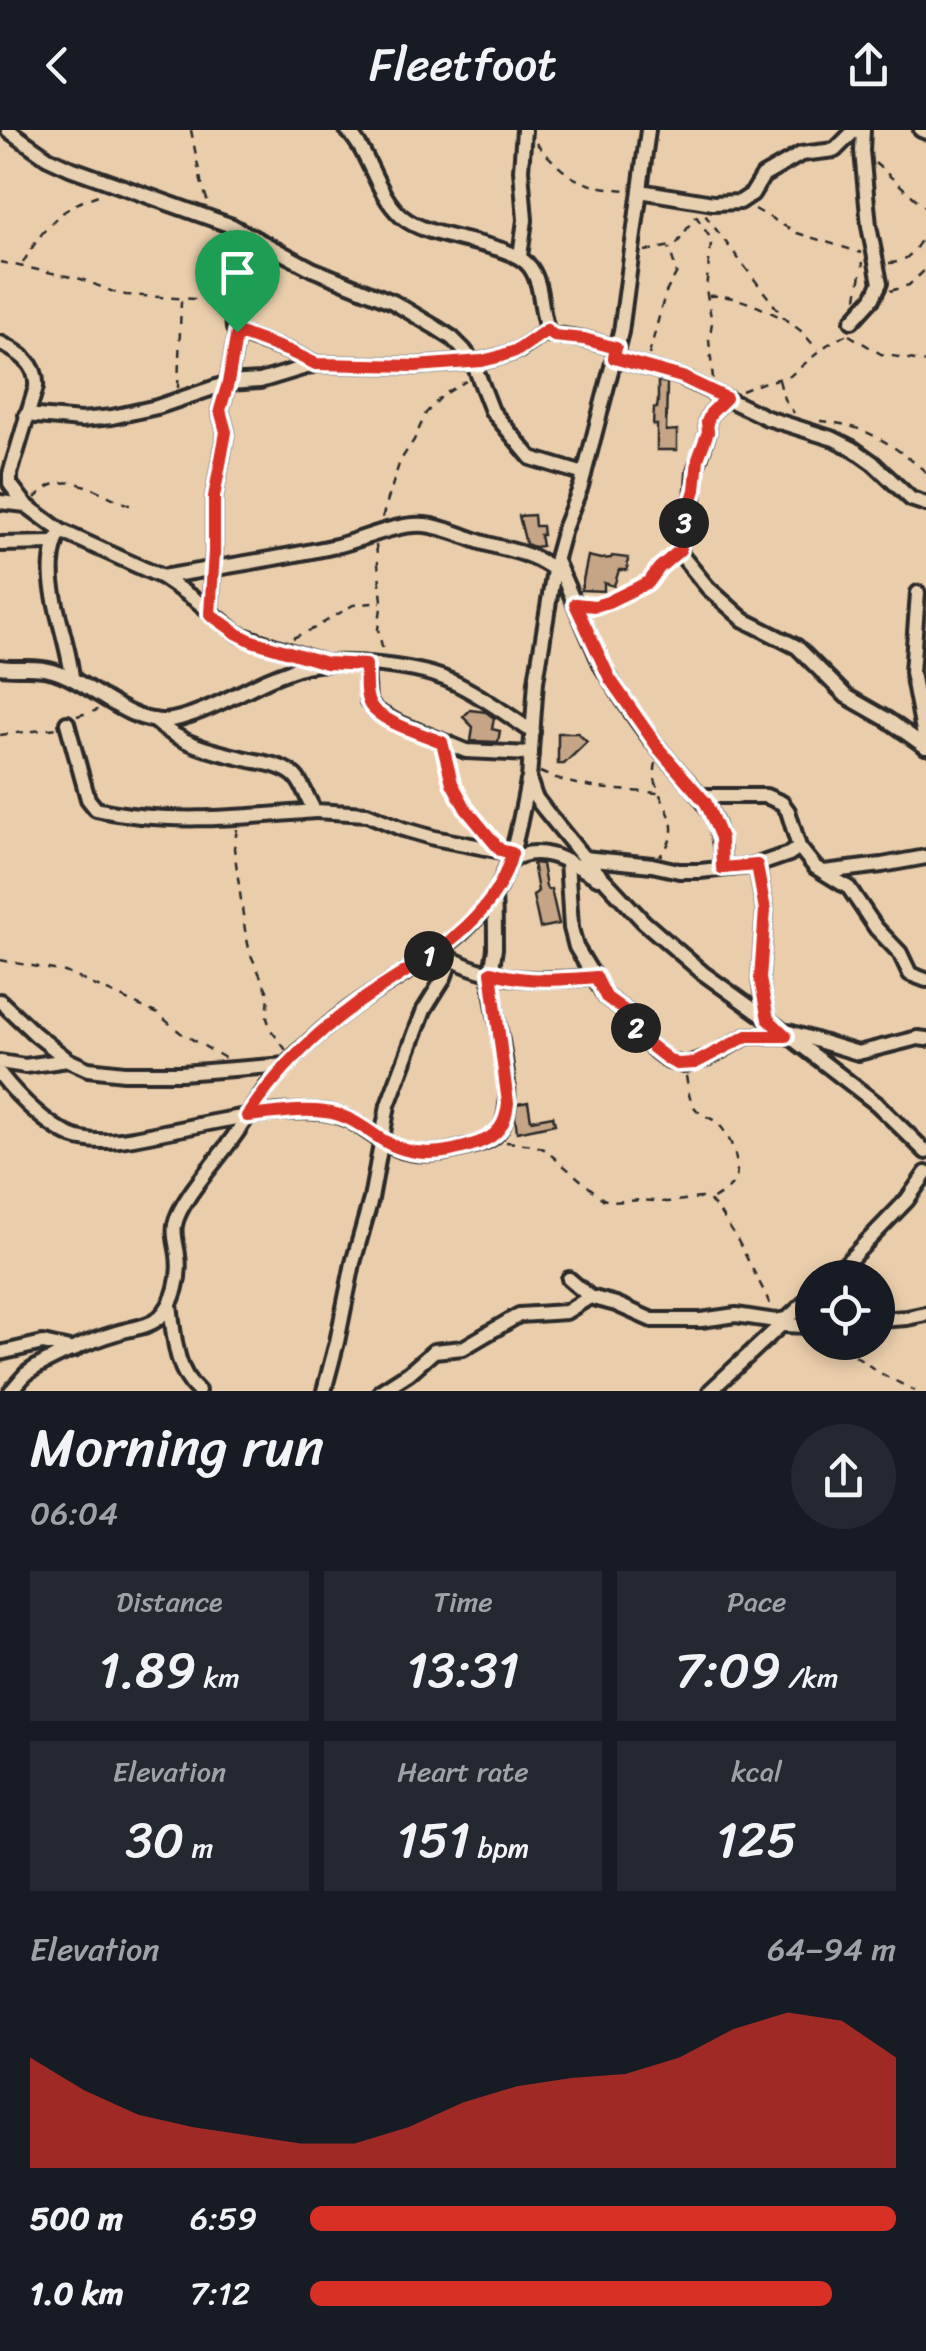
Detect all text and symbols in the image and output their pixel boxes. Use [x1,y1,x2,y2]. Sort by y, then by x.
text: Fleetfoot [369,25,557,105]
icon: back [30,38,85,93]
icon: share [841,38,896,93]
pin [195,230,280,333]
icon: arrive [210,245,265,300]
pin: 3 [659,498,709,548]
text: 3 [676,498,692,547]
pin: 1 [404,931,454,981]
text: 1 [423,931,435,980]
pin: 2 [611,1003,661,1053]
text: 2 [628,1003,644,1052]
map controls [795,1260,895,1360]
button: locate [795,1260,895,1360]
text: Morning run [30,1399,324,1496]
button: share [791,1424,896,1529]
text: 06:04 [30,1485,118,1542]
text: Distance [116,1577,222,1626]
text: Time [433,1577,493,1626]
text: Pace [727,1577,786,1626]
text: 1.89 [99,1626,196,1715]
text: 13:31 [407,1626,519,1715]
text: 7:09 [675,1626,781,1715]
text: km [196,1653,240,1702]
text: /km [781,1653,838,1702]
text: Elevation [113,1747,226,1796]
text: Heart rate [397,1747,529,1796]
text: kcal [731,1747,782,1796]
text: 30 [125,1796,184,1885]
text: 151 [397,1796,470,1885]
text: 125 [716,1796,797,1885]
text: m [184,1823,213,1872]
text: bpm [470,1823,529,1872]
text: Elevation [30,1921,160,1978]
text: 64–94 m [767,1921,896,1978]
text: 500 m [30,2190,123,2247]
text: 6:59 [190,2190,257,2247]
text: 1.0 km [30,2265,124,2322]
text: 7:12 [190,2265,250,2322]

